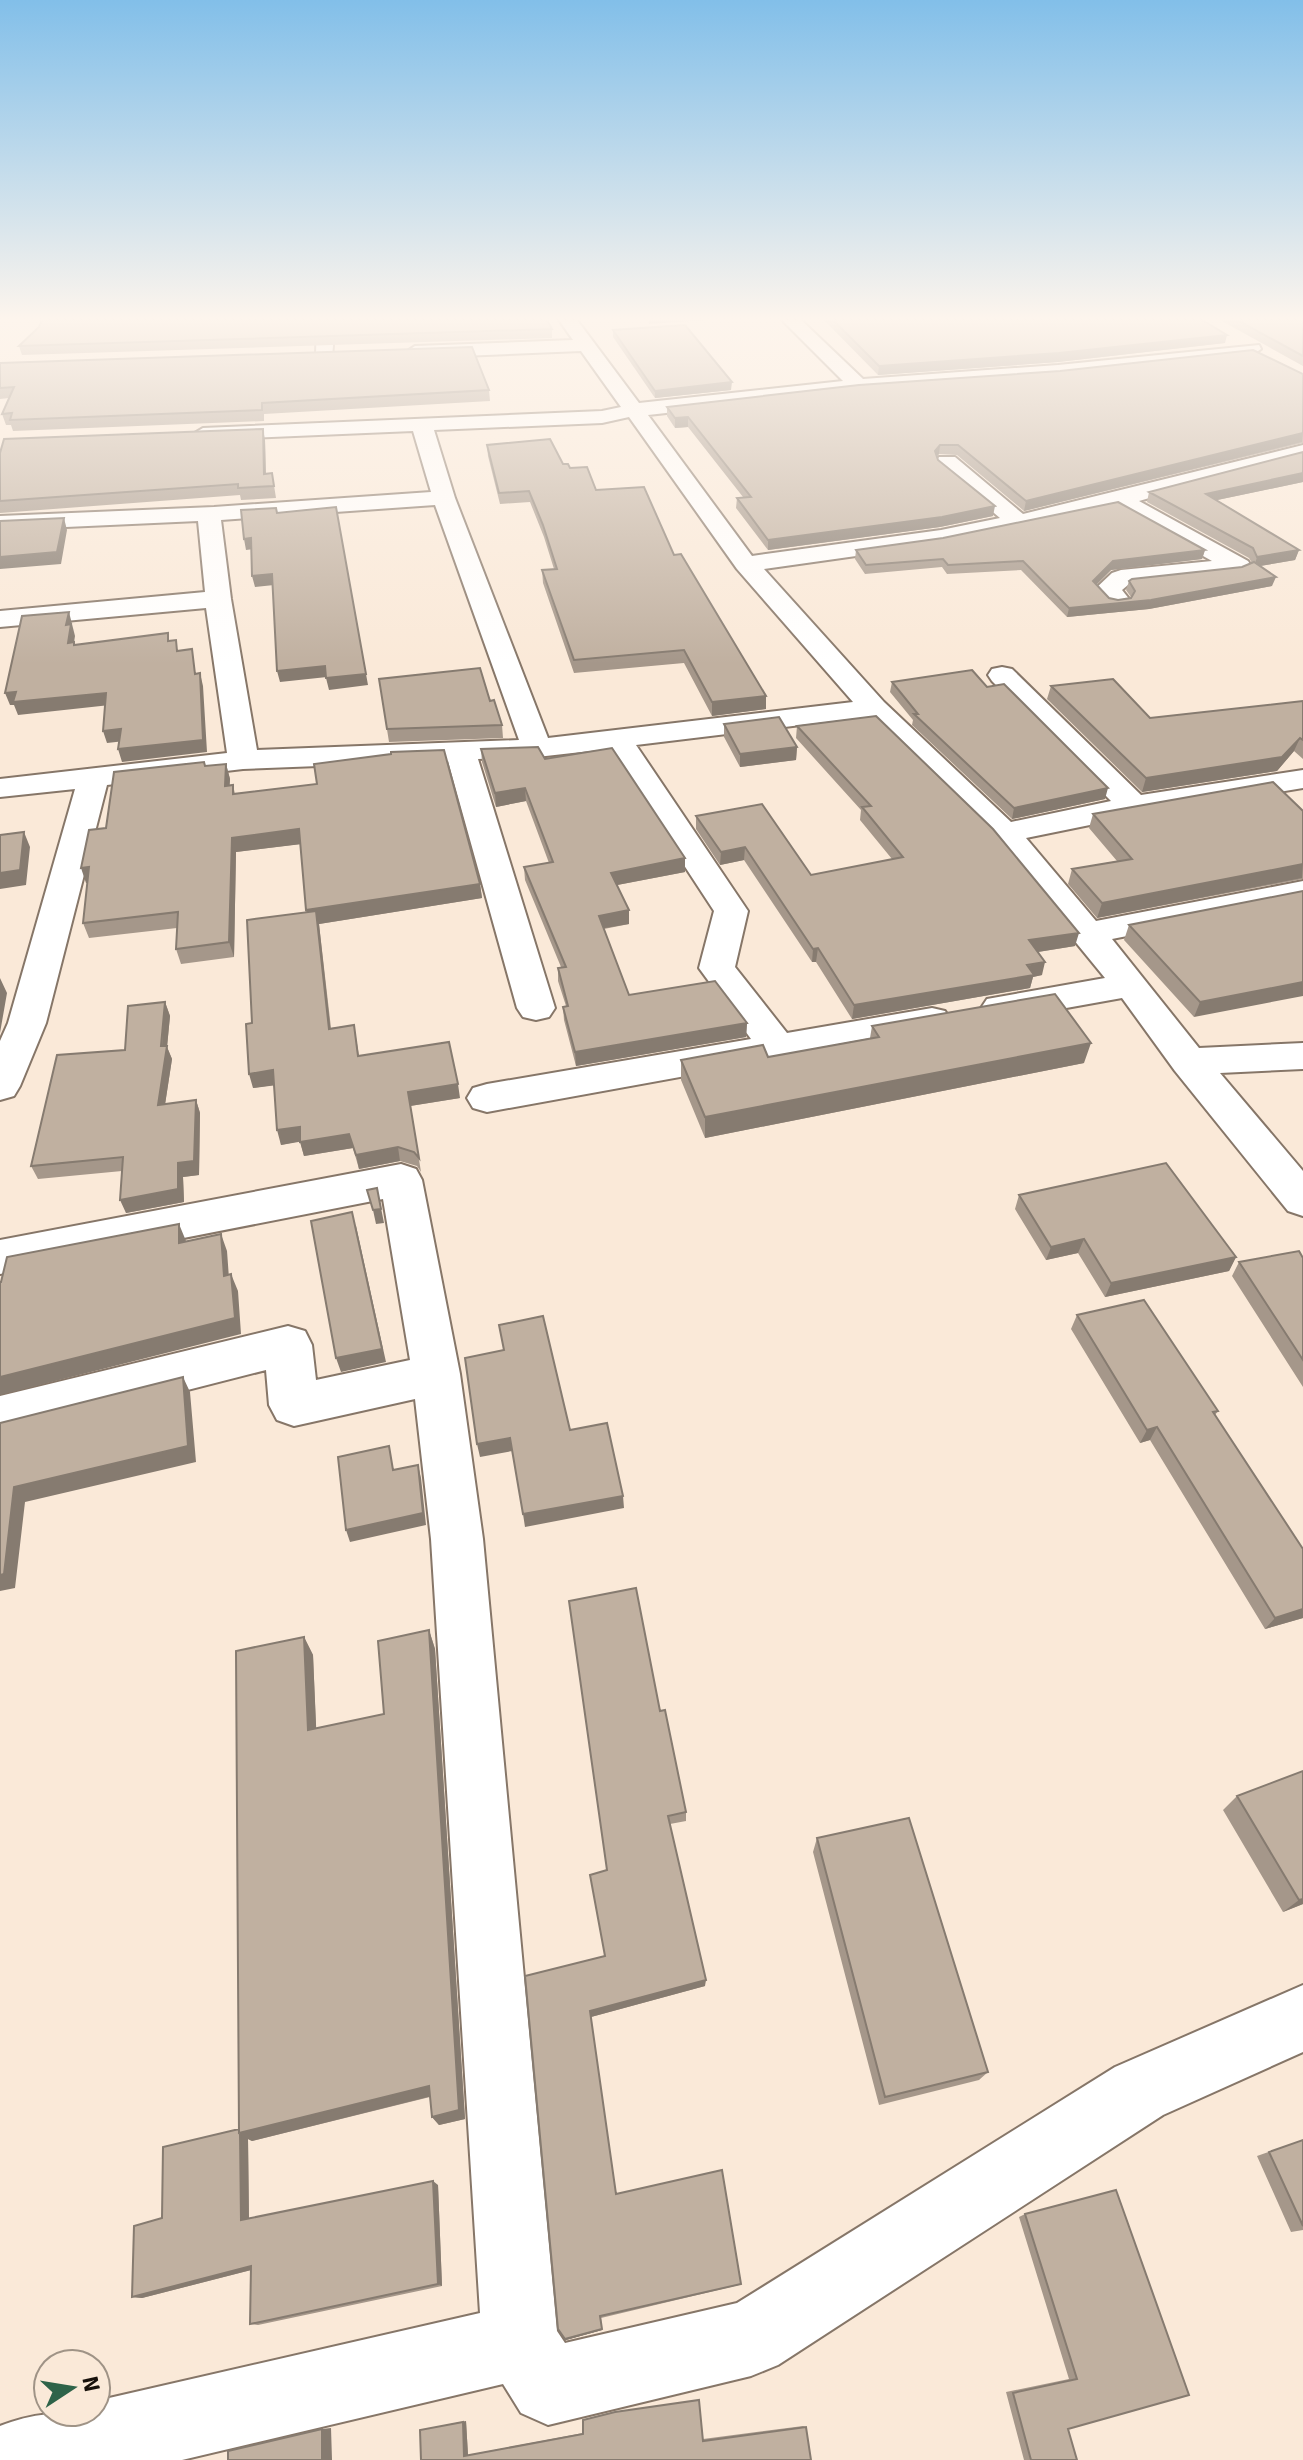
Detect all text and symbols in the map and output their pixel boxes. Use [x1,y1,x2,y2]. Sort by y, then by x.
north arrow [32,2348,112,2428]
text: N [76,2374,106,2394]

